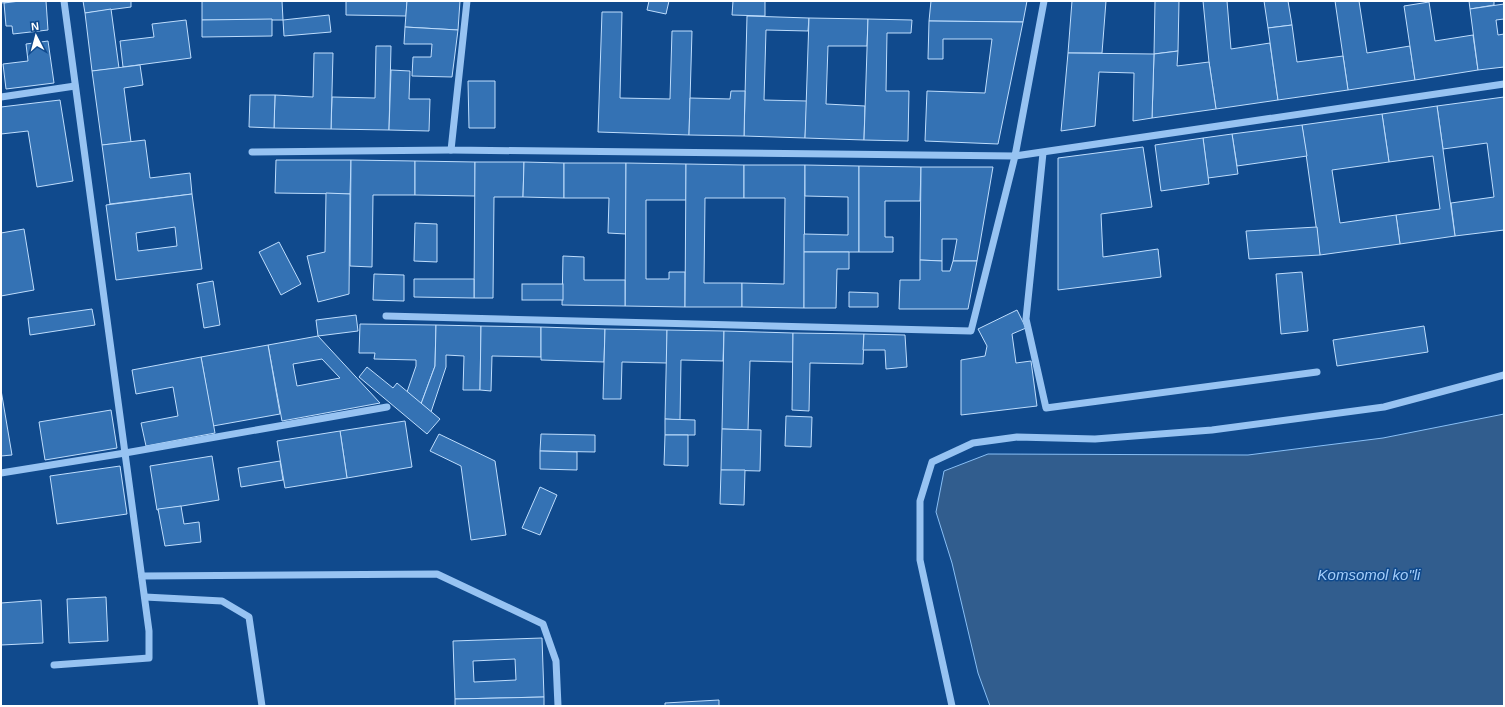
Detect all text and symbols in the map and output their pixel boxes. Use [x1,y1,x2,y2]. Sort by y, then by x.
north arrow [16,16,56,56]
text: N [30,20,40,32]
water label: Komsomol ko"li [1318,566,1421,583]

